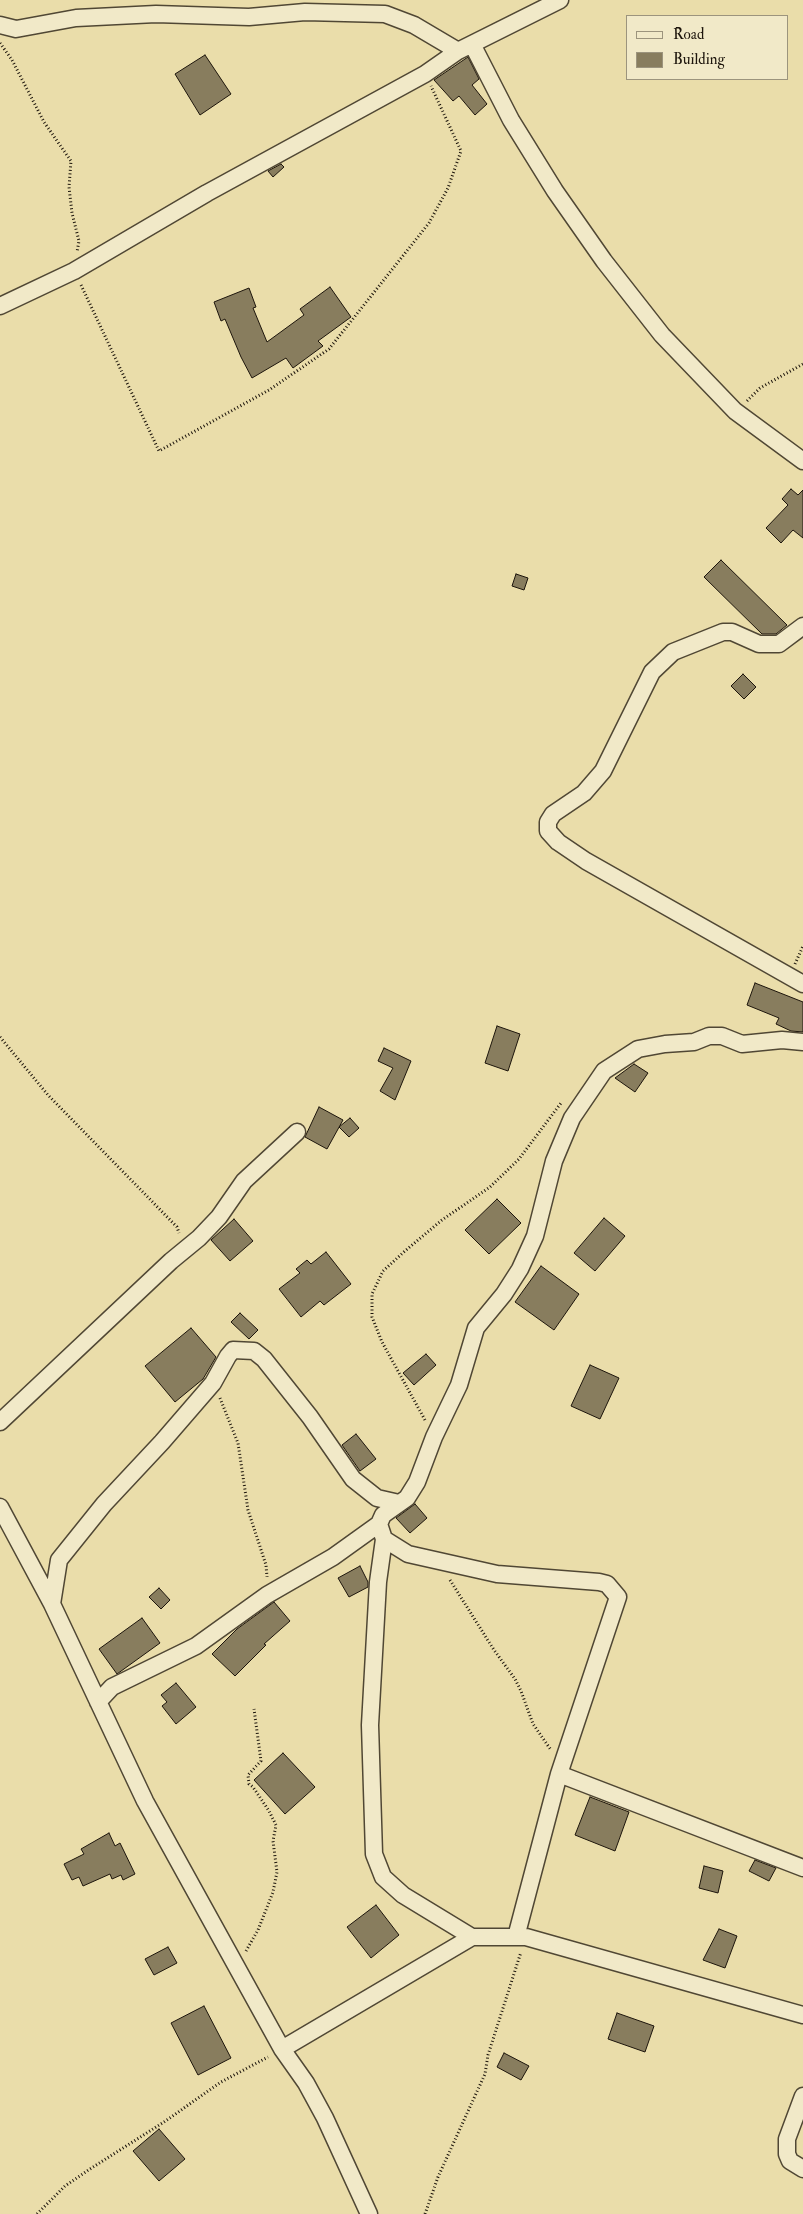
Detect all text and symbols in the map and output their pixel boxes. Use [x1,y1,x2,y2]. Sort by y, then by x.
legend [626,15,788,80]
text: Road [673,25,704,44]
text: Building [673,50,725,69]

